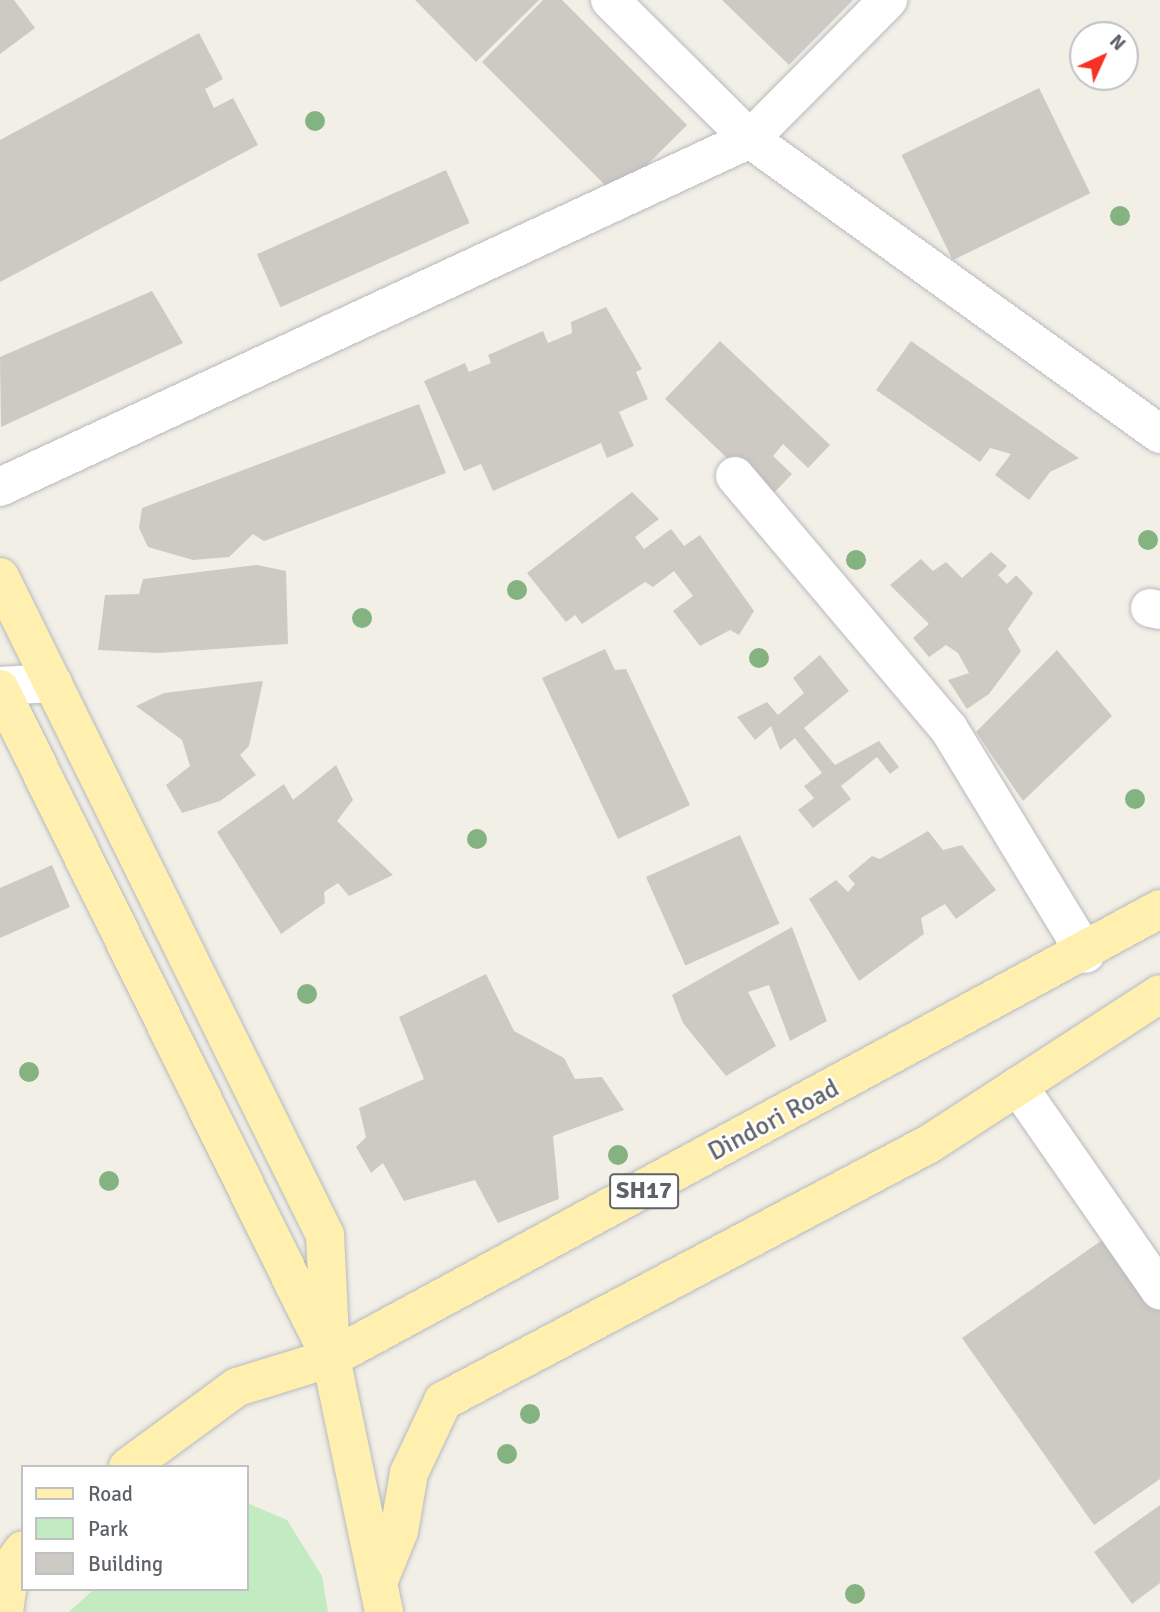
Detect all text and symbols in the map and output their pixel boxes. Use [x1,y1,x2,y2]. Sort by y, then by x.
north arrow [1069,21,1139,91]
text: N [1104,29,1131,56]
street label: Dindori Road [703,1073,845,1169]
road number: SH17 [609,1170,679,1212]
legend [21,1465,248,1591]
text: Road [88,1481,133,1507]
text: Park [88,1516,128,1542]
text: Building [88,1551,163,1577]

